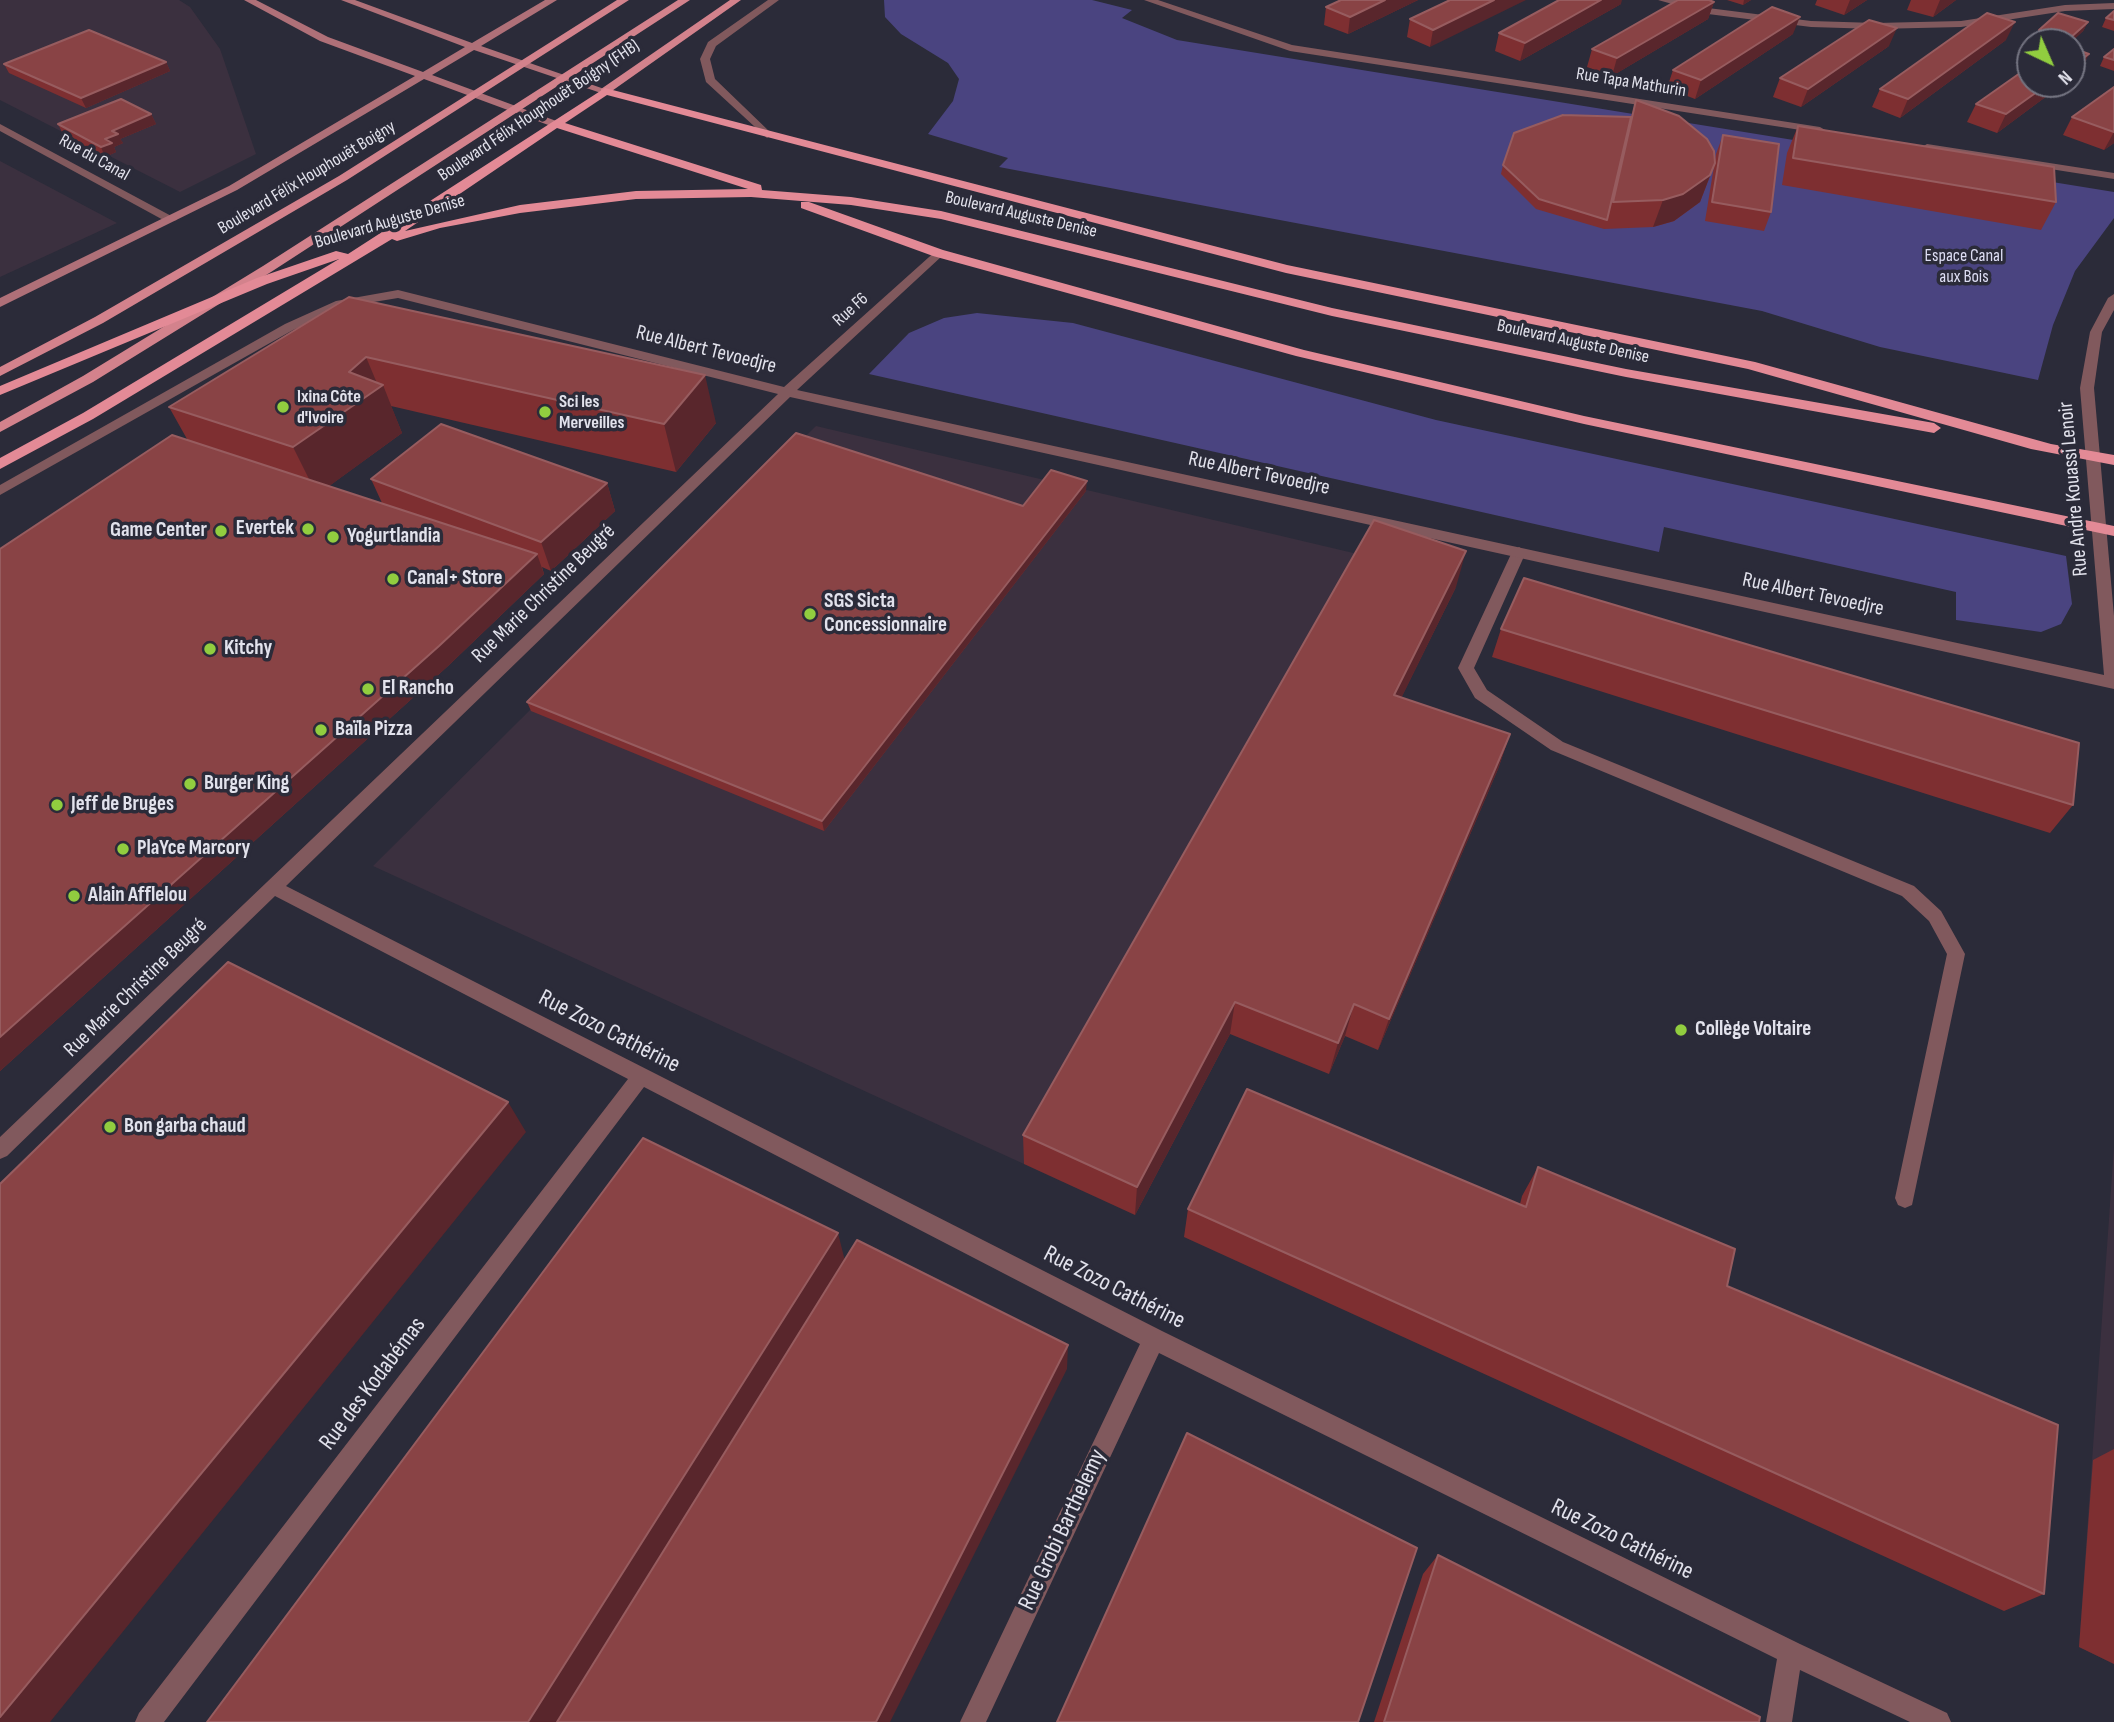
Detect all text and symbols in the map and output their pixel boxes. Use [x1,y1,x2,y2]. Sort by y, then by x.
north arrow [2016,28,2086,98]
street label: Boulevard Félix Houphouët Boigny (FHB) [434,35,644,187]
street label: Rue Tapa Mathurin [1575,64,1687,102]
text: N [2053,65,2076,89]
street label: Boulevard Félix Houphouët Boigny [214,116,400,240]
street label: Rue du Canal [55,130,133,186]
street label: Boulevard Auguste Denise [943,187,1099,243]
street label: Boulevard Auguste Denise [313,190,467,254]
park label: Espace Canal aux Bois [1925,245,2003,288]
street label: Rue F6 [829,289,873,331]
street label: Boulevard Auguste Denise [1495,315,1651,369]
street label: Rue Albert Tevoedjre [633,320,779,380]
place label: Ixina Côte d'Ivoire [297,386,361,428]
place label: Sci les Merveilles [559,391,624,434]
marker: Ixina Côte d'Ivoire [275,399,291,415]
street label: Rue Andre Kouassi Lenoir [2054,401,2094,577]
marker: Sci les Merveilles [537,404,553,420]
street label: Rue Albert Tevoedjre [1186,447,1332,501]
place label: Evertek [236,516,294,542]
place label: Game Center [110,518,207,544]
street label: Rue Marie Christine Beugré [467,519,621,669]
marker: Evertek [300,521,316,537]
marker: Game Center [213,523,229,539]
place label: Yogurtlandia [347,524,440,550]
marker: Yogurtlandia [325,529,341,545]
place label: Canal+ Store [407,566,503,592]
street label: Rue Albert Tevoedjre [1740,568,1886,622]
marker: Canal+ Store [385,571,401,587]
place label: SGS Sicta Concessionnaire [824,589,947,639]
marker: SGS Sicta Concessionnaire [802,606,818,622]
place label: Kitchy [224,636,272,662]
marker: Kitchy [202,641,218,657]
place label: El Rancho [382,676,454,702]
marker: El Rancho [360,681,376,697]
place label: Baïla Pizza [335,717,413,743]
marker: Baïla Pizza [313,722,329,738]
place label: Burger King [204,771,289,797]
marker: Burger King [182,776,198,792]
place label: Jeff de Bruges [71,792,174,818]
marker: Jeff de Bruges [49,797,65,813]
place label: PlaYce Marcory [137,836,250,862]
marker: PlaYce Marcory [115,841,131,857]
place label: Alain Afflelou [88,883,187,909]
marker: Alain Afflelou [66,888,82,904]
street label: Rue Marie Christine Beugré [59,913,213,1063]
street label: Rue Zozo Cathérine [533,984,685,1080]
place label: Collège Voltaire [1695,1017,1811,1043]
marker: Collège Voltaire [1673,1022,1689,1038]
place label: Bon garba chaud [124,1114,246,1140]
marker: Bon garba chaud [102,1119,118,1135]
street label: Rue Zozo Cathérine [1038,1240,1190,1336]
street label: Rue des Kodabémas [314,1312,432,1456]
street label: Rue Grobi Barthelemy [1013,1445,1113,1615]
street label: Rue Zozo Cathérine [1546,1493,1698,1587]

